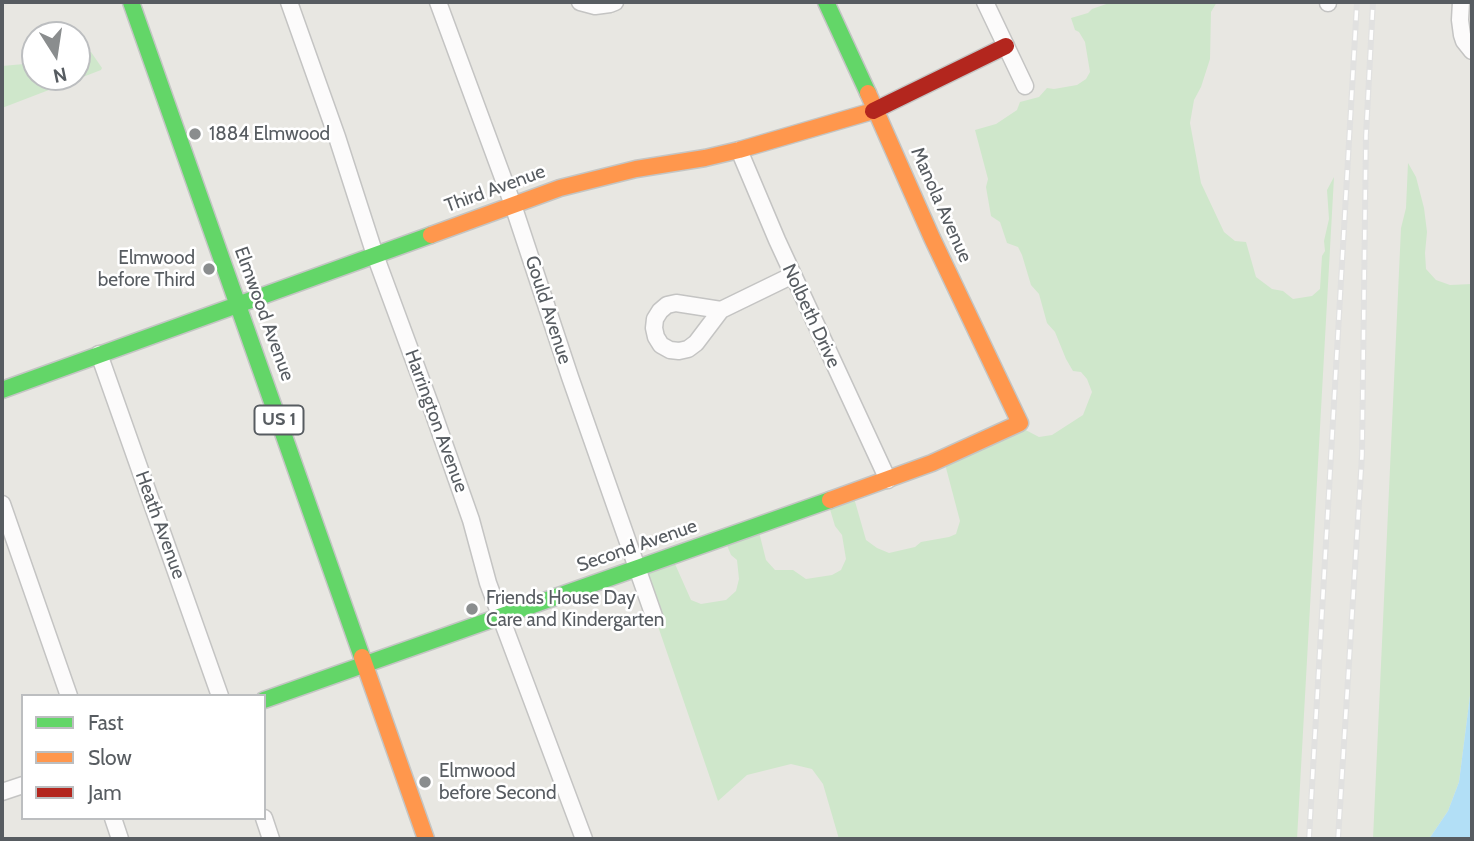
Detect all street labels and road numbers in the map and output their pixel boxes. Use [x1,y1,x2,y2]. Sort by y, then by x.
street label: Manola Avenue [905,144,977,266]
street label: Third Avenue [442,160,548,218]
street label: Elmwood Avenue [229,244,299,384]
street label: Gould Avenue [520,253,576,367]
street label: Nolbeth Drive [777,260,845,372]
street label: Harrington Avenue [400,346,472,496]
road number: US 1 [254,406,304,434]
street label: Heath Avenue [130,468,190,582]
street label: Second Avenue [574,515,700,577]

